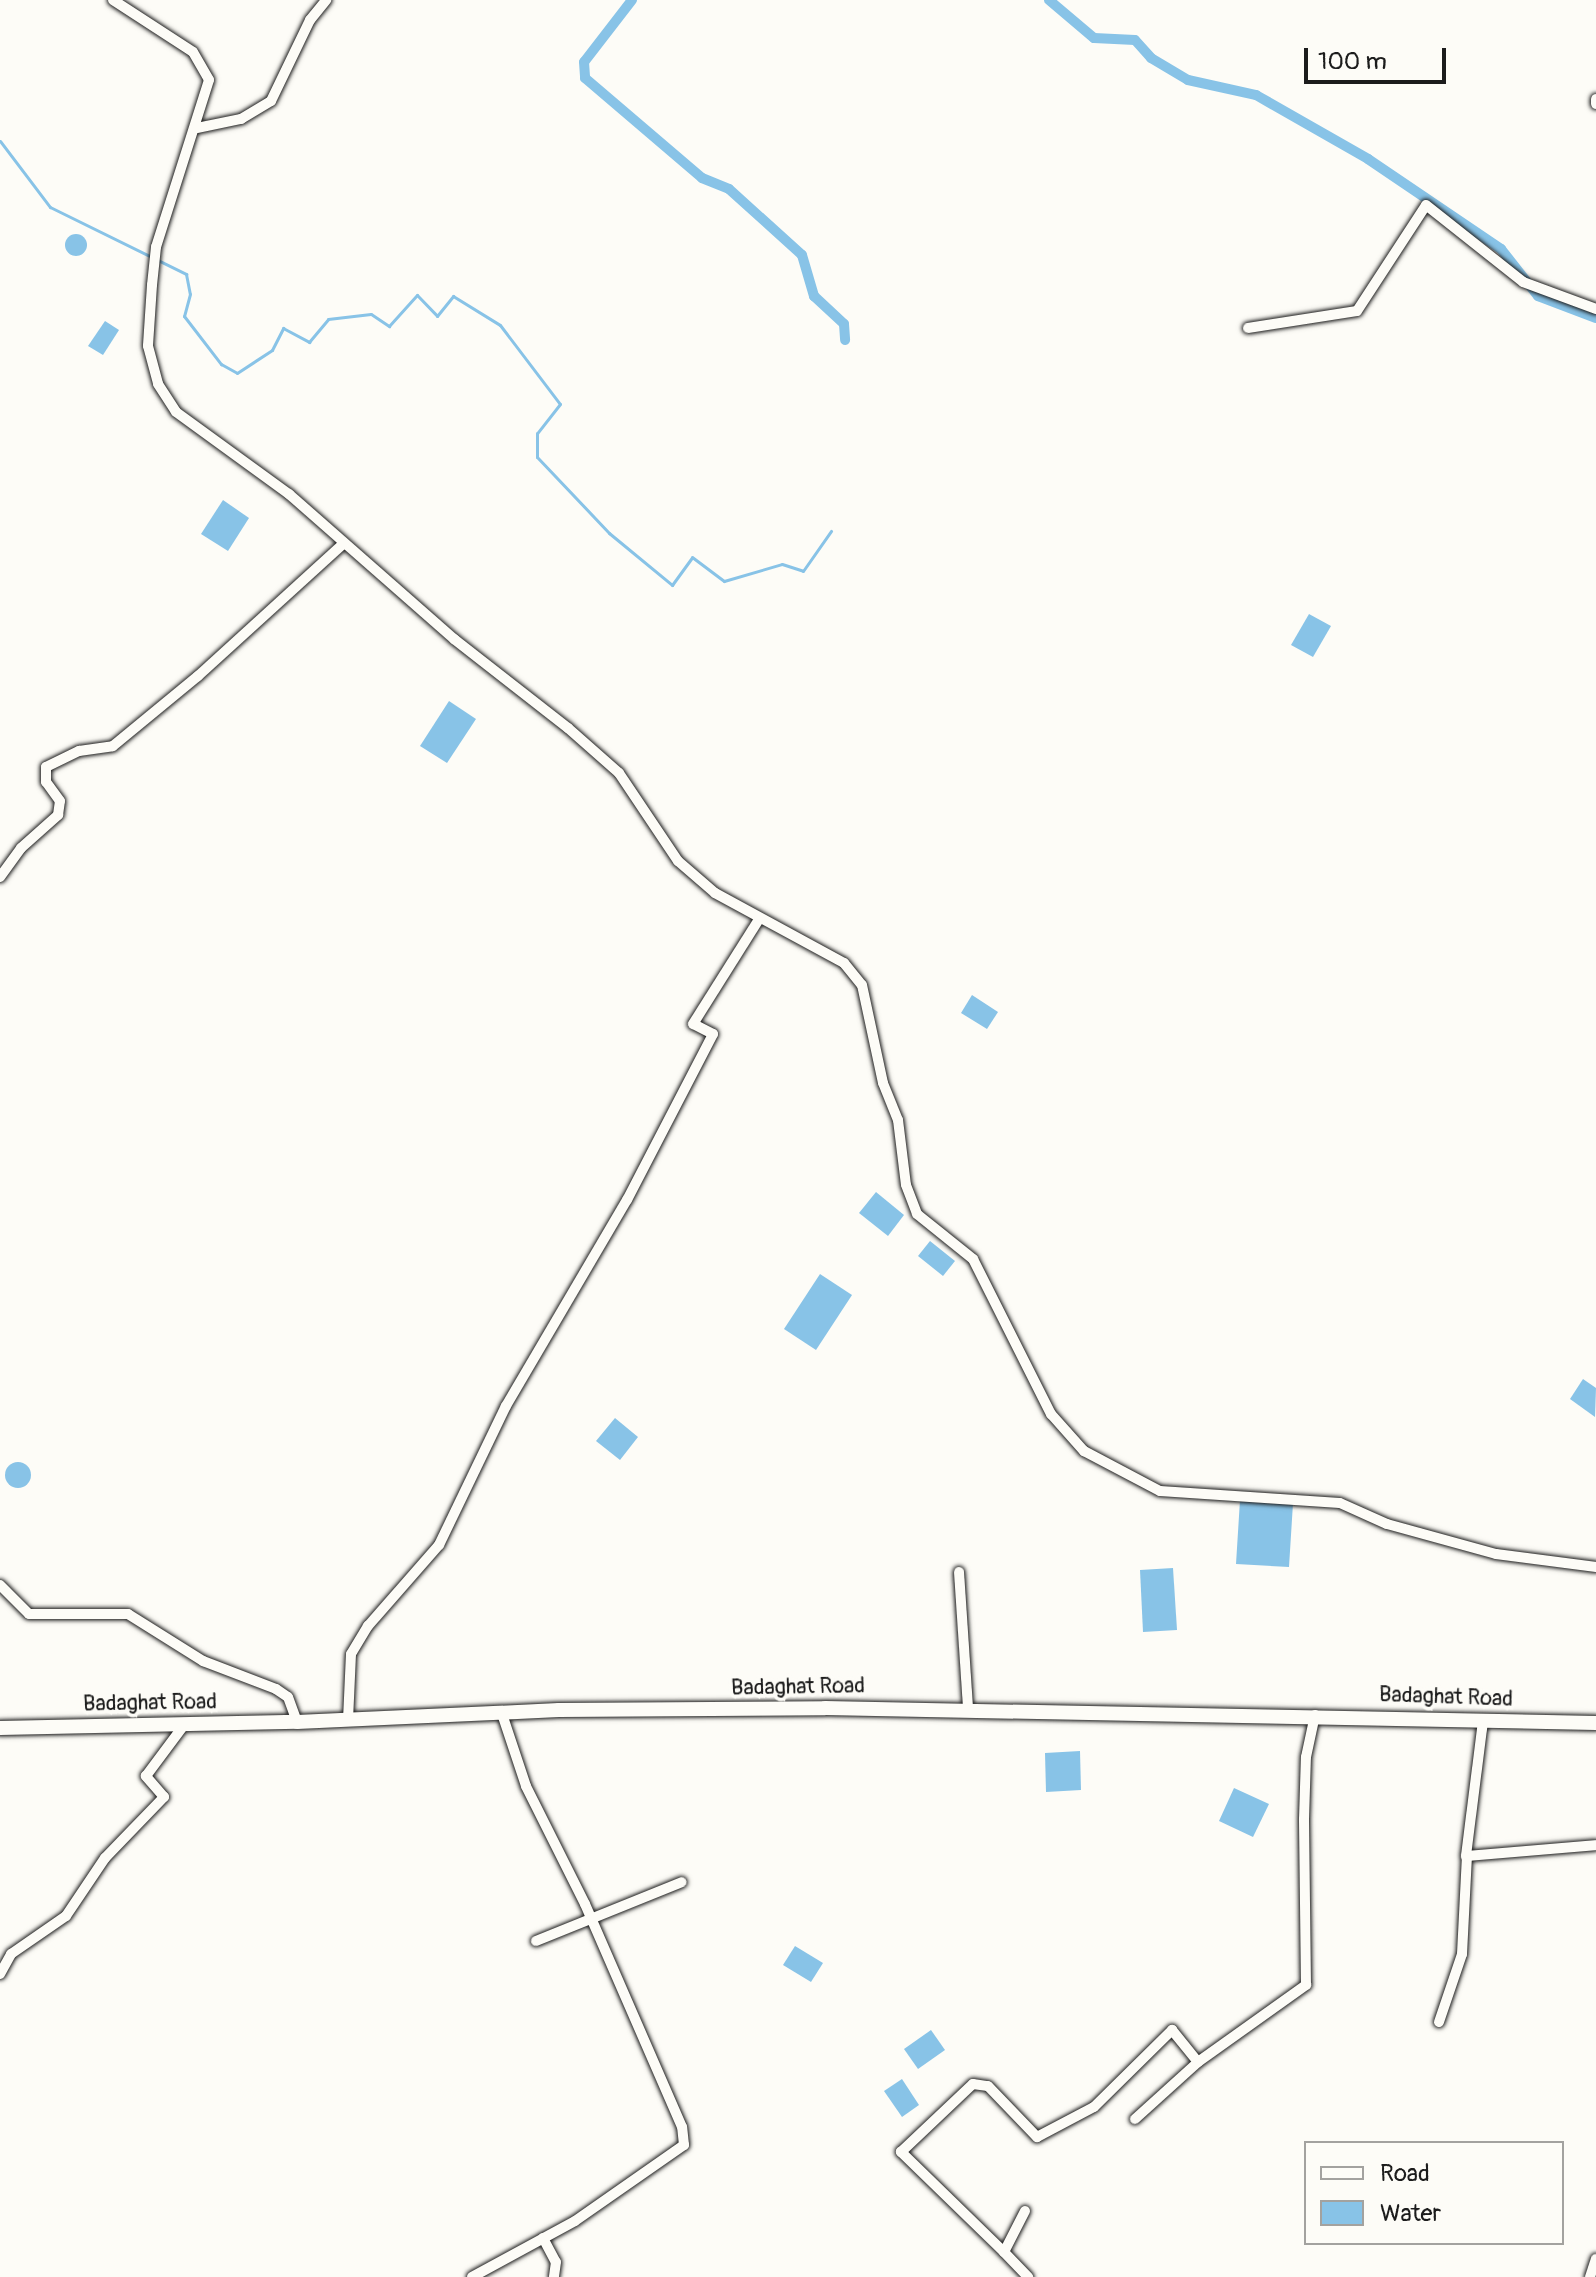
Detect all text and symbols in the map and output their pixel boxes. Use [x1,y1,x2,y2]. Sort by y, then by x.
scale bar [1308,32,1450,82]
text: 100 m [1318,47,1387,76]
street label: Badaghat Road [731,1673,865,1701]
street label: Badaghat Road [1379,1681,1513,1713]
street label: Badaghat Road [83,1689,217,1717]
legend [1304,2141,1564,2245]
text: Road [1380,2159,1430,2188]
text: Water [1380,2199,1441,2228]

